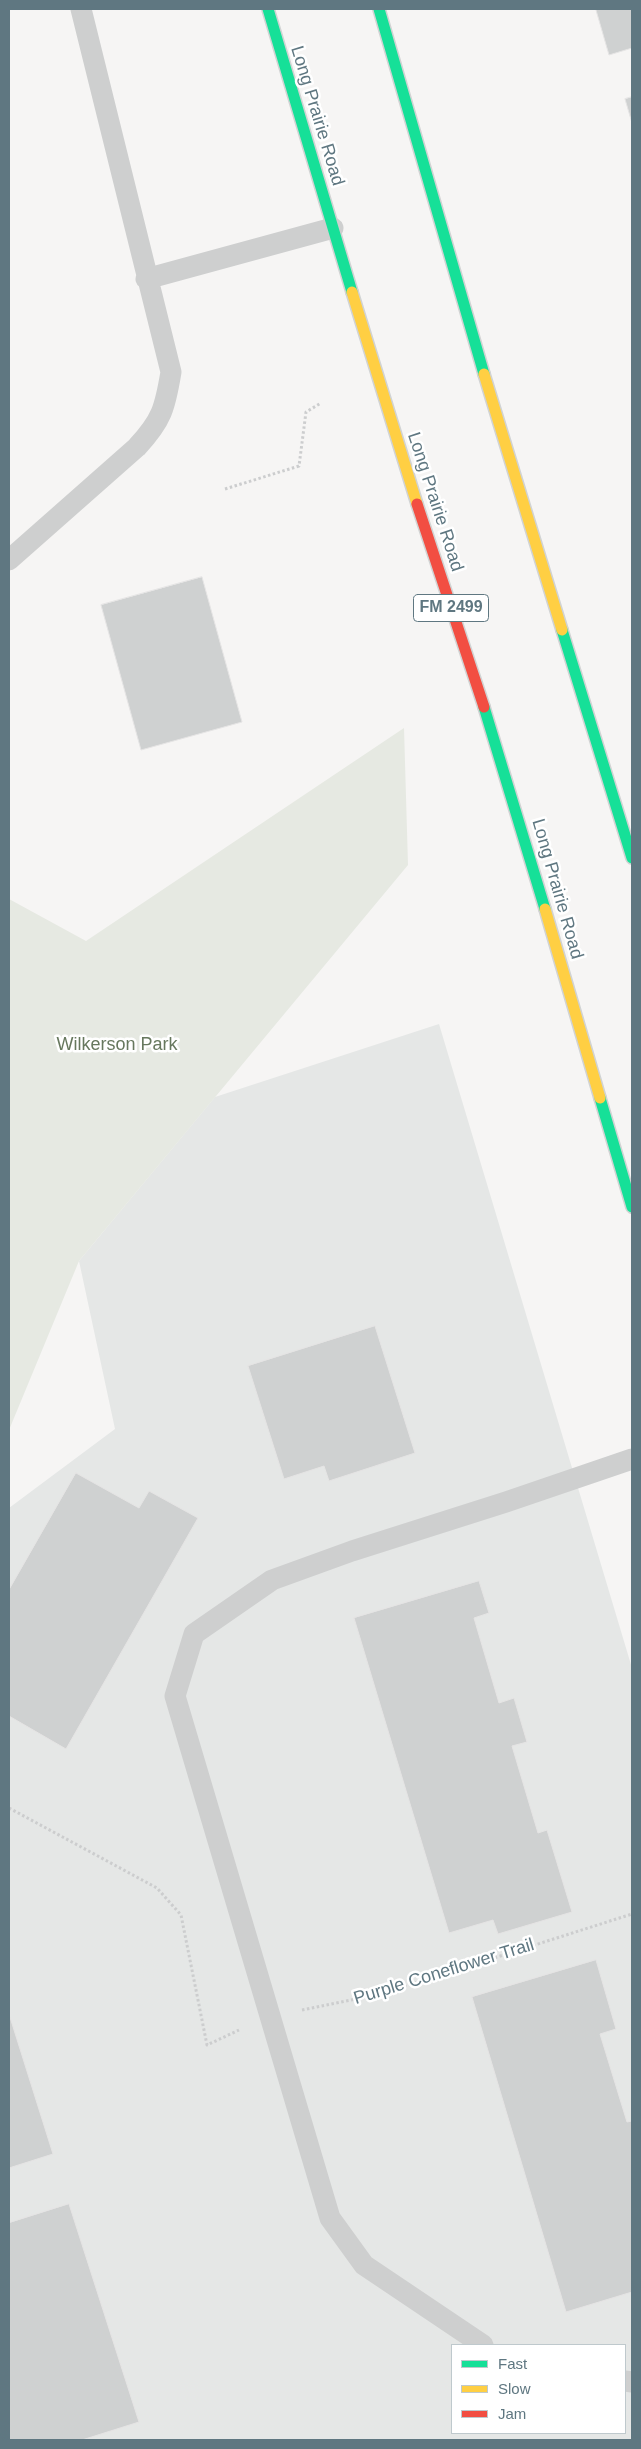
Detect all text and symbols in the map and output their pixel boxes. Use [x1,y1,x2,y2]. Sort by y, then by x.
street label: Long Prairie Road [285,43,349,189]
street label: Long Prairie Road [402,430,468,574]
road number: FM 2499 [414,594,488,622]
street label: Long Prairie Road [527,816,587,962]
park label: Wilkerson Park [56,1034,178,1056]
street label: Purple Coneflower Trail [351,1934,537,2010]
legend [451,2344,626,2434]
text: Fast [498,2355,527,2372]
text: Slow [498,2380,531,2397]
text: Jam [498,2405,526,2422]

